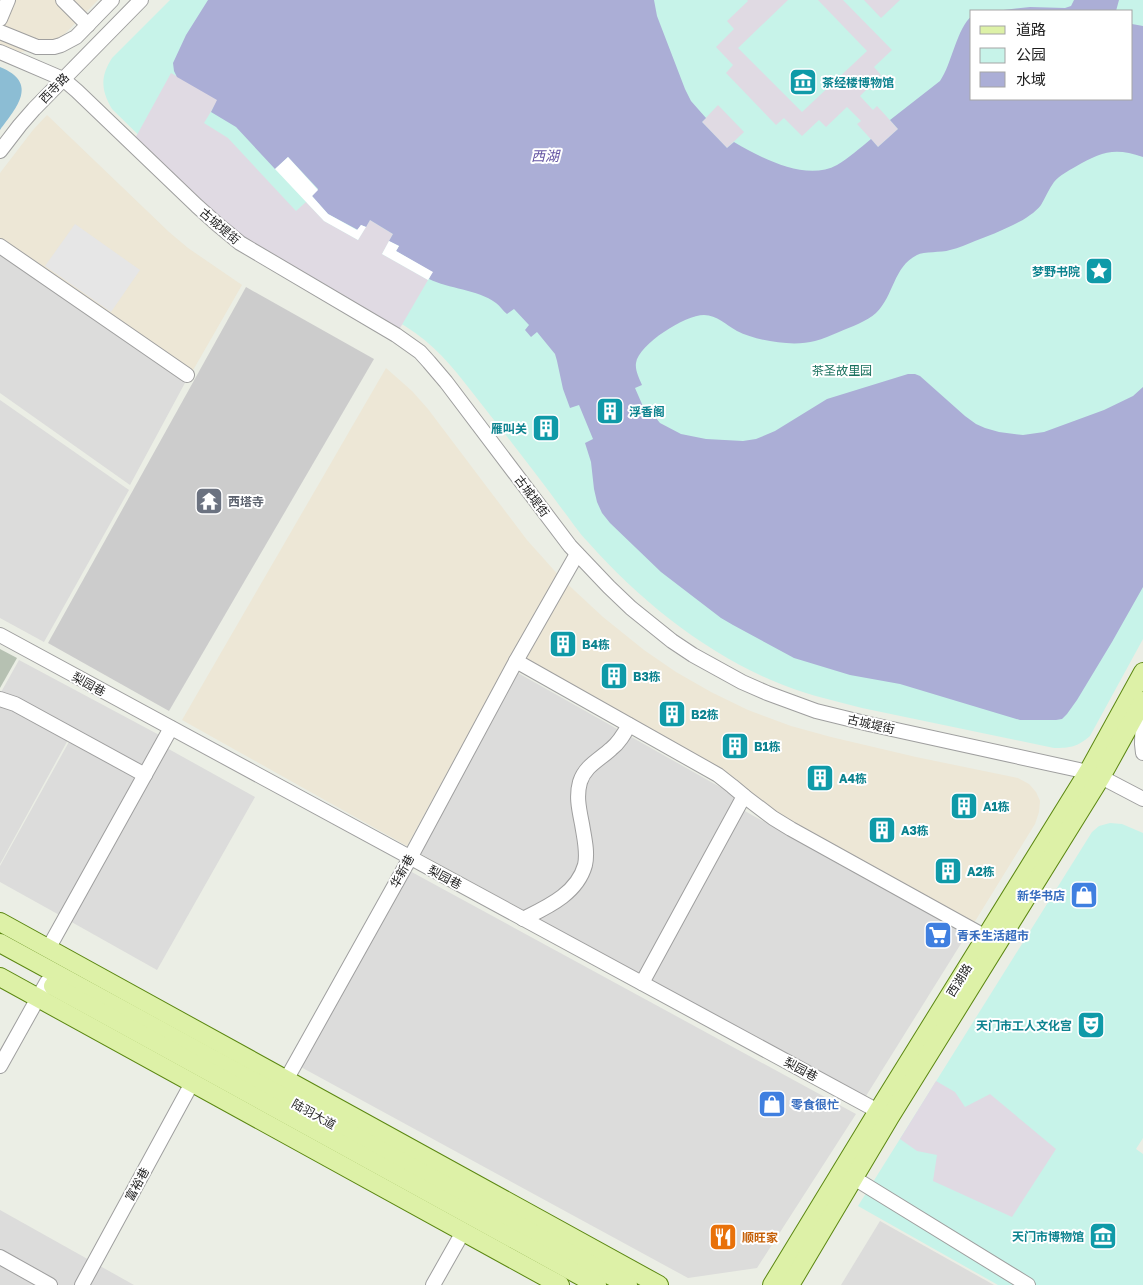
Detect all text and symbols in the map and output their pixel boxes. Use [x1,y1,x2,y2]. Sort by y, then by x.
legend [970,10,1133,100]
text: 道路 [1016,20,1046,38]
text: 公园 [1016,45,1046,63]
museum icon: 茶经楼博物馆 [788,67,818,97]
street label: 西寺路 [36,70,72,106]
text: 水域 [1016,70,1046,88]
place label: 茶经楼博物馆 [822,75,894,90]
water label: 西湖 [531,147,561,164]
street label: 古城堤街 [197,205,243,247]
place icon: 梦野书院 [1084,256,1114,286]
place label: 梦野书院 [1032,264,1080,279]
park label: 茶圣故里园 [812,363,872,378]
building icon: 浮香阁 [595,396,625,426]
place label: 浮香阁 [629,404,665,419]
building icon: 雁叫关 [531,413,561,443]
place label: 雁叫关 [491,421,527,436]
street label: 古城堤街 [512,472,552,520]
temple icon: 西塔寺 [194,486,224,516]
place label: 西塔寺 [228,494,264,509]
building icon: B4栋 [548,629,578,659]
place label: B4栋 [582,637,610,652]
building icon: B3栋 [599,661,629,691]
street label: 梨园巷 [70,669,108,699]
place label: B3栋 [633,669,661,684]
building icon: B2栋 [657,699,687,729]
place label: B2栋 [691,707,719,722]
street label: 古城堤街 [846,711,896,737]
building icon: B1栋 [720,731,750,761]
place label: B1栋 [754,739,781,754]
building icon: A4栋 [805,763,835,793]
place label: A4栋 [839,771,867,786]
building icon: A1栋 [949,791,979,821]
place label: A1栋 [983,799,1010,814]
building icon: A3栋 [867,815,897,845]
place label: A3栋 [901,823,929,838]
street label: 华新巷 [387,852,417,890]
building icon: A2栋 [933,856,963,886]
street label: 梨园巷 [426,862,464,892]
place label: A2栋 [967,864,995,879]
shop icon: 新华书店 [1069,880,1099,910]
place label: 新华书店 [1017,888,1065,903]
supermarket icon: 青禾生活超市 [923,920,953,950]
place label: 青禾生活超市 [957,928,1029,943]
street label: 西湖路 [943,961,975,999]
theatre icon: 天门市工人文化宫 [1076,1010,1106,1040]
place label: 天门市工人文化宫 [976,1018,1072,1033]
street label: 梨园巷 [782,1054,820,1084]
shop icon: 零食很忙 [757,1089,787,1119]
street label: 陆羽大道 [289,1096,339,1132]
place label: 零食很忙 [791,1097,839,1112]
street label: 富裕巷 [122,1165,152,1203]
museum icon: 天门市博物馆 [1088,1221,1118,1251]
restaurant icon: 顺旺家 [708,1222,738,1252]
place label: 天门市博物馆 [1012,1229,1084,1244]
place label: 顺旺家 [742,1230,778,1245]

